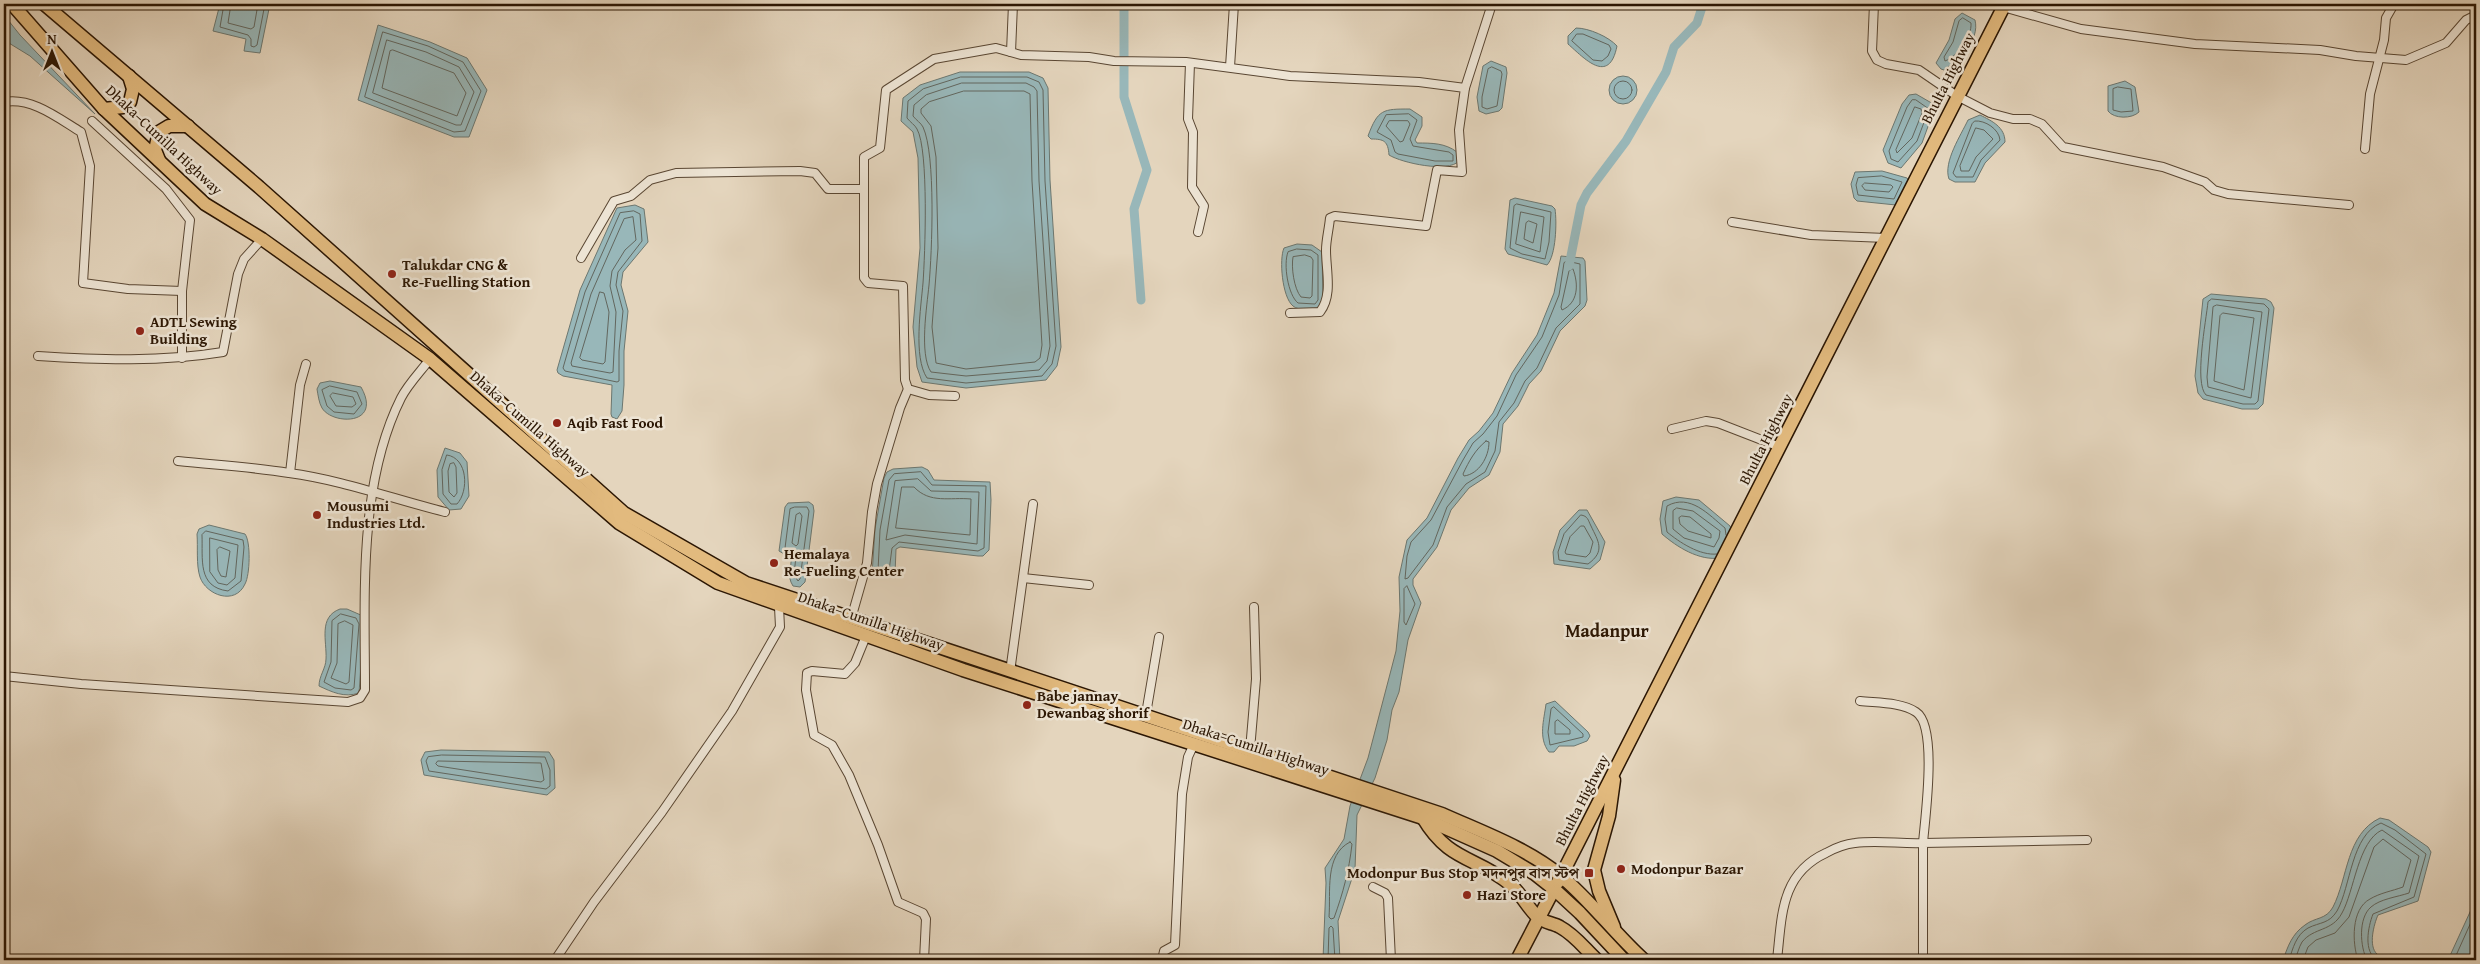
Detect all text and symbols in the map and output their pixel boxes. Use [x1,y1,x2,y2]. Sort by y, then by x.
north arrow [28,28,78,78]
street label: Bhulta Highway [1916,28,1980,127]
text: N [47,29,57,49]
street label: Dhaka–Cumilla Highway [101,80,228,200]
place label: Talukdar CNG & Re-Fuelling Station [402,254,530,292]
marker: Talukdar CNG & Re-Fuelling Station [386,268,398,280]
place label: ADTL Sewing Building [150,311,237,349]
marker: ADTL Sewing Building [134,325,146,337]
street label: Dhaka–Cumilla Highway [466,365,595,482]
street label: Bhulta Highway [1734,389,1798,488]
place label: Aqib Fast Food [567,412,664,433]
marker: Aqib Fast Food [551,417,563,429]
place label: Mousumi Industries Ltd. [327,495,425,533]
marker: Mousumi Industries Ltd. [311,509,323,521]
place label: Hemalaya Re-Fueling Center [784,543,904,581]
marker: Hemalaya Re-Fueling Center [768,557,780,569]
street label: Dhaka–Cumilla Highway [795,586,947,656]
district label: Madanpur [1565,617,1650,644]
place label: Babe jannay Dewanbag shorif [1037,685,1150,723]
marker: Babe jannay Dewanbag shorif [1021,699,1033,711]
street label: Dhaka–Cumilla Highway [1180,713,1333,780]
street label: Bhulta Highway [1550,750,1614,849]
place label: Modonpur Bazar [1631,858,1743,879]
place label: Modonpur Bus Stop মদনপুর বাস স্টপ [1347,862,1580,883]
marker: Modonpur Bazar [1615,863,1627,875]
marker: Modonpur Bus Stop মদনপুর বাস স্টপ [1583,867,1595,879]
place label: Hazi Store [1477,884,1546,905]
marker: Hazi Store [1461,889,1473,901]

